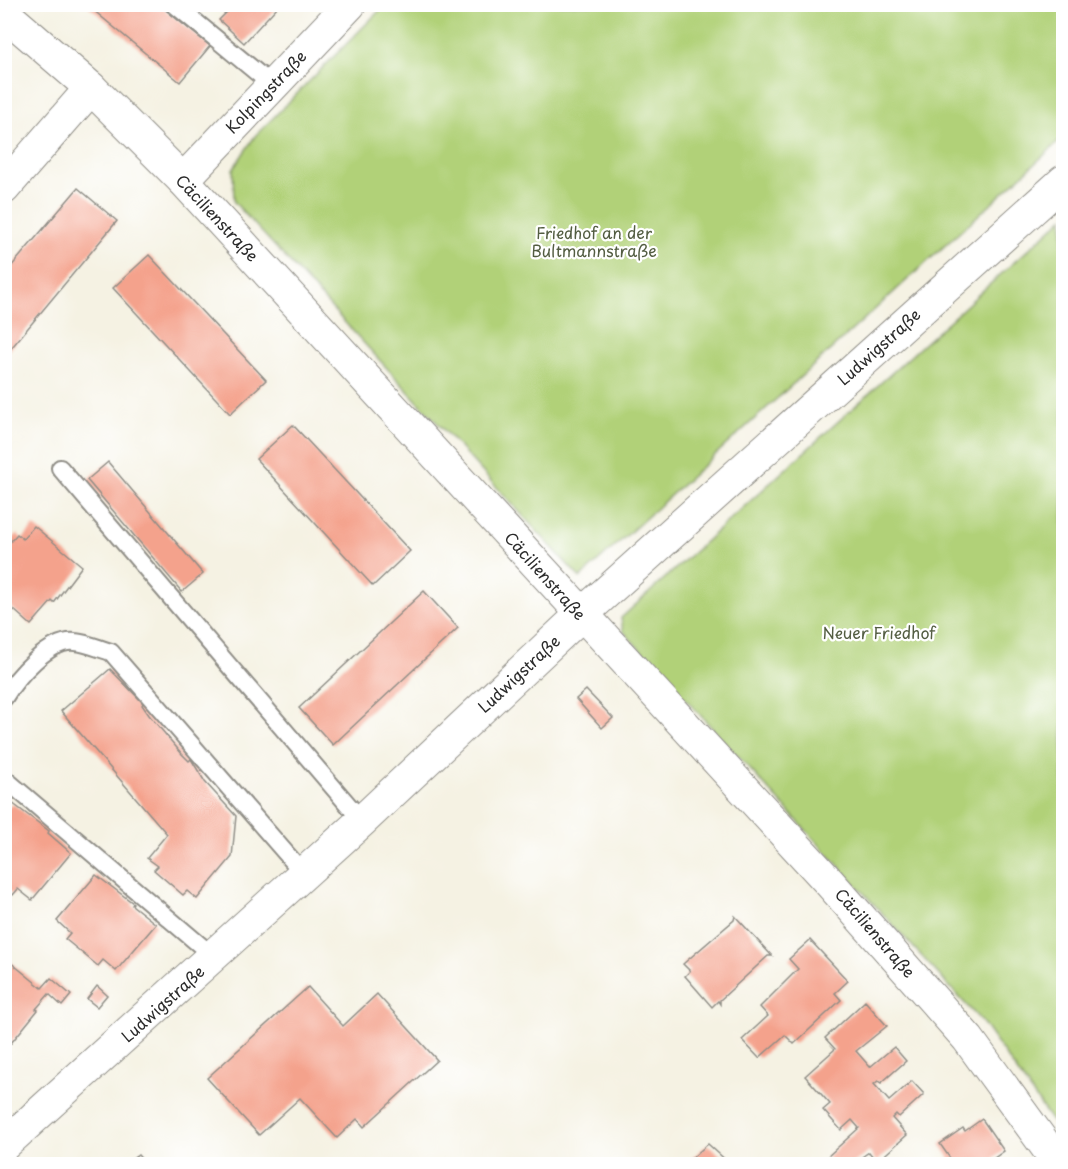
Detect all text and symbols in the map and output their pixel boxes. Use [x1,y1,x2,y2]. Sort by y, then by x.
street label: Kolpingstraße [219,44,311,138]
street label: Cäcilienstraße [171,168,265,266]
park label: Friedhof an der Bultmannstraße [531,220,657,262]
street label: Ludwigstraße [831,302,925,390]
street label: Cäcilienstraße [499,526,592,625]
park label: Neuer Friedhof [823,620,937,644]
street label: Ludwigstraße [472,629,565,718]
street label: Cäcilienstraße [830,882,921,982]
street label: Ludwigstraße [115,959,209,1047]

